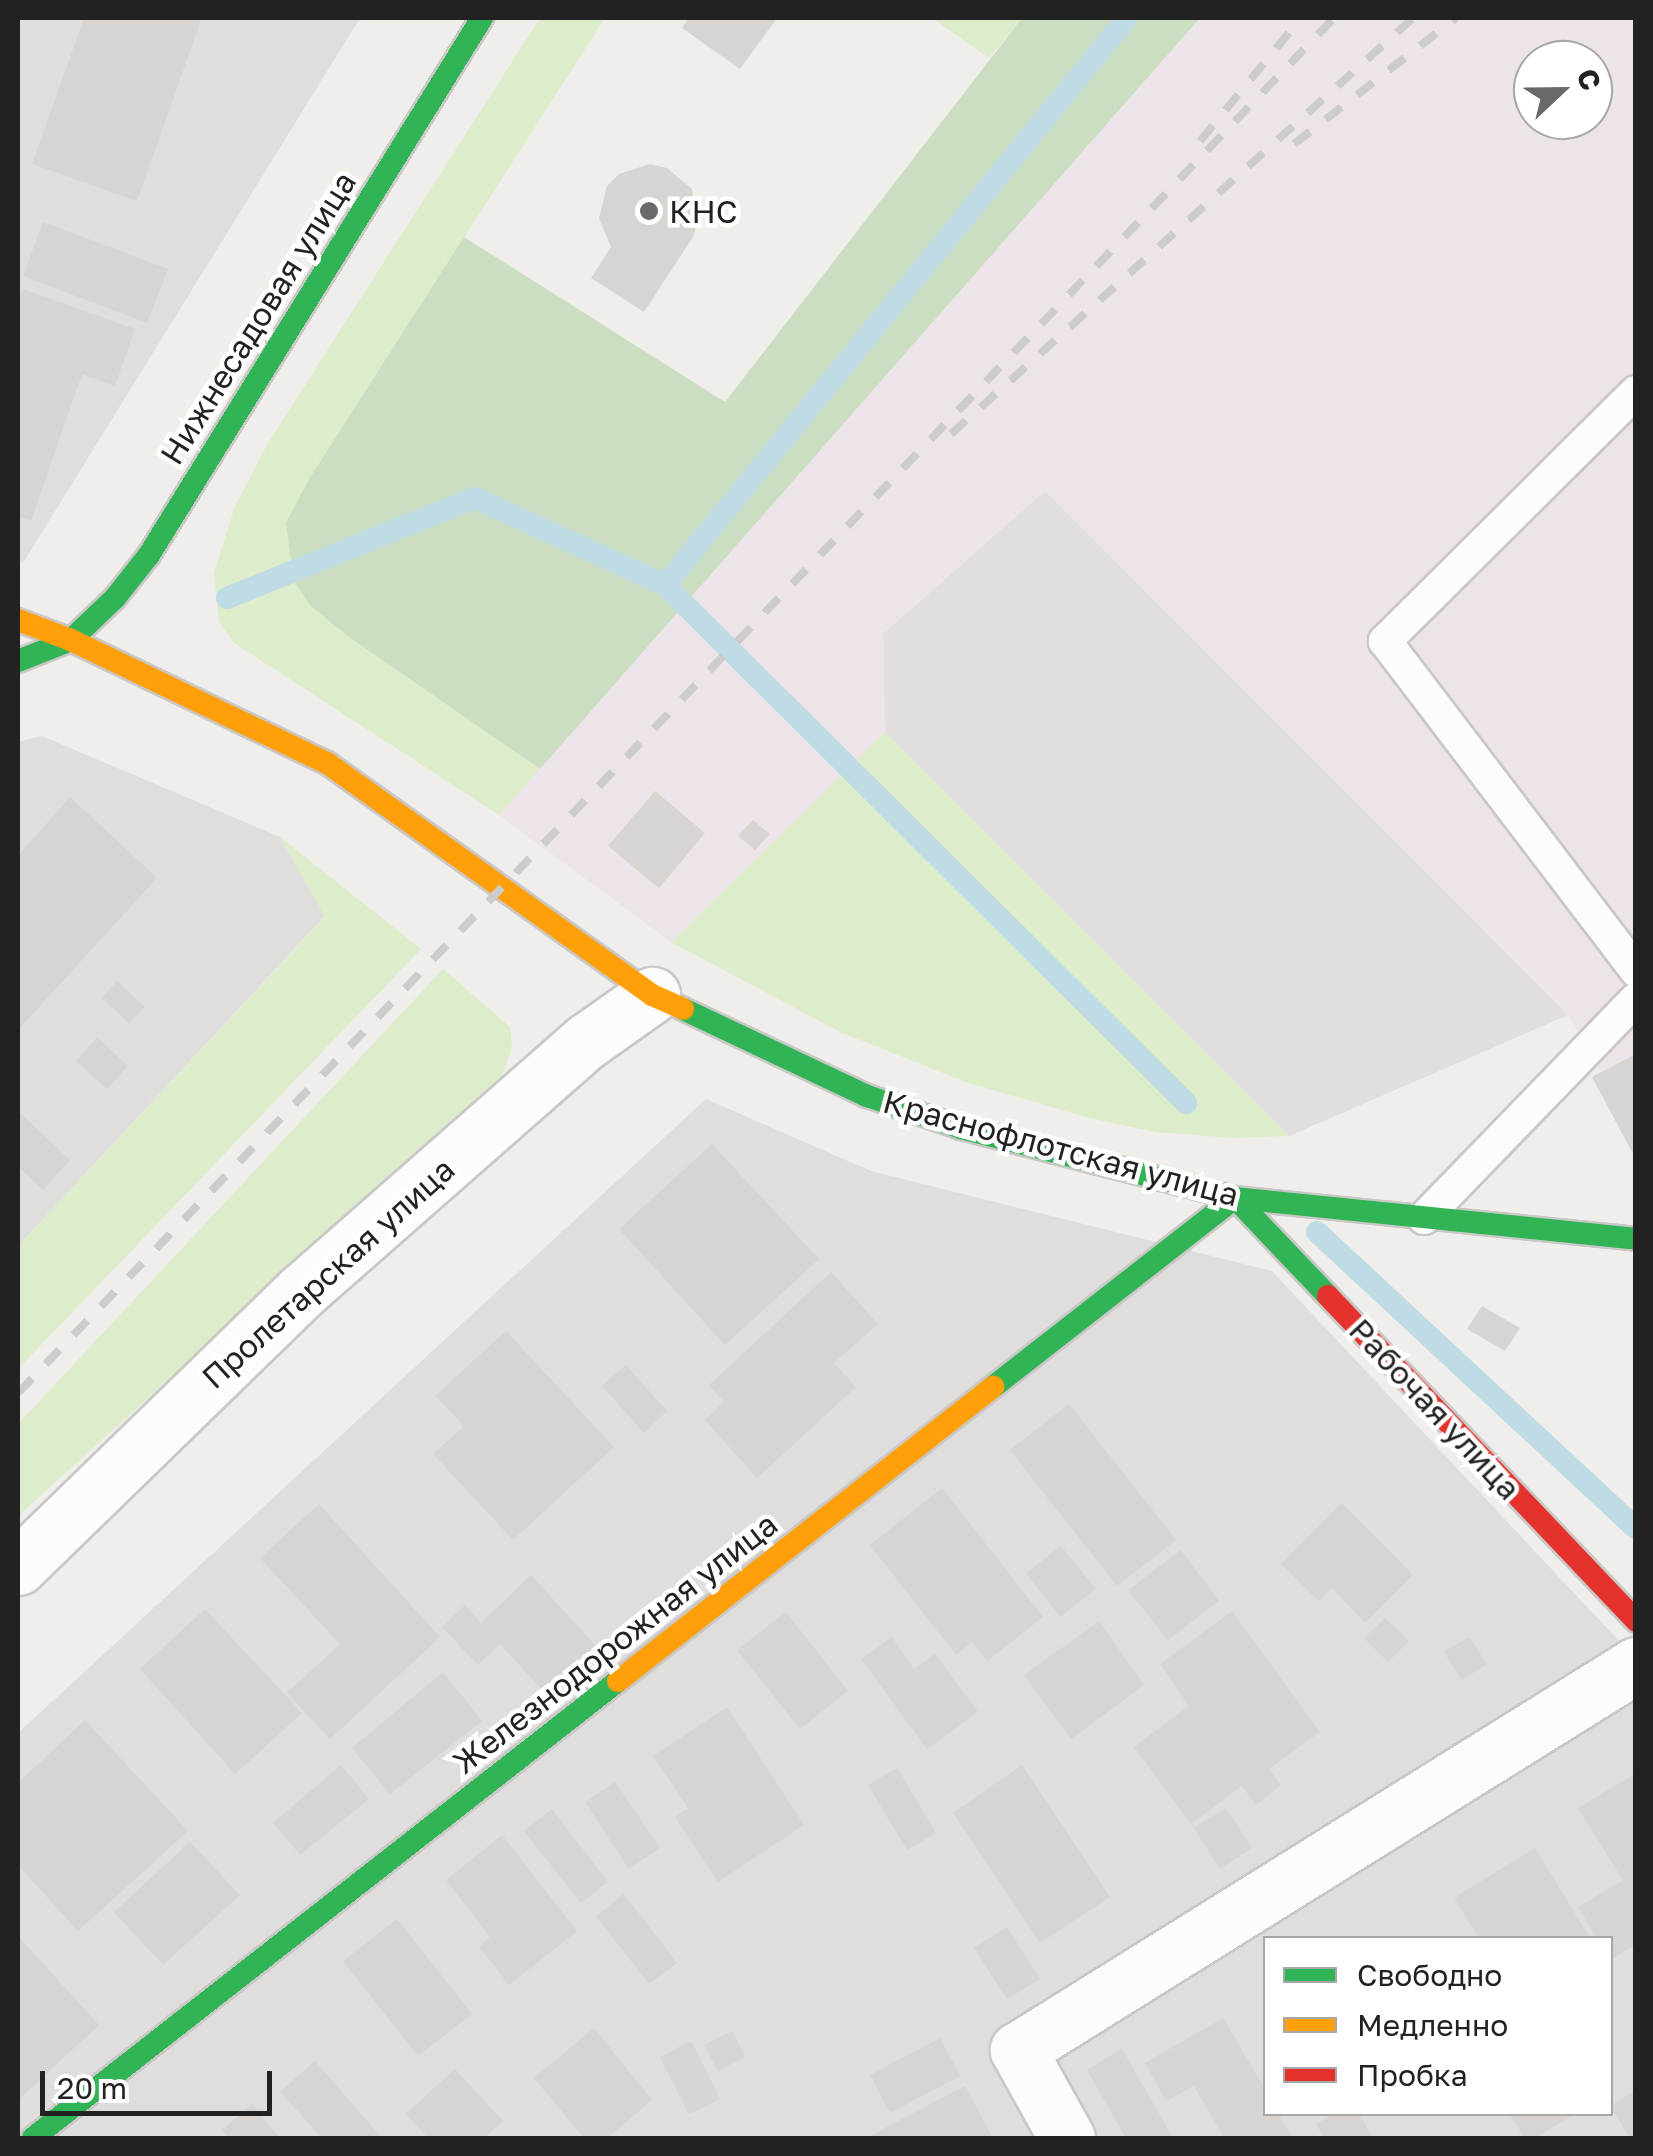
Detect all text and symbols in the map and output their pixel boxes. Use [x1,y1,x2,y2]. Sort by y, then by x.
north arrow [1513,40,1613,140]
text: С [1570,64,1608,95]
street label: Нижнесадовая улица [152,165,364,471]
place label: КНС [669,192,737,230]
marker: КНС [638,200,660,222]
street label: Краснофлотская улица [879,1082,1243,1214]
street label: Пролетарская улица [194,1150,462,1396]
street label: Рабочая улица [1341,1311,1529,1507]
street label: Железнодорожная улица [445,1504,785,1782]
legend [1263,1936,1613,2116]
text: Свободно [1357,1957,1502,1993]
text: Медленно [1357,2007,1508,2043]
scale bar [45,2051,278,2113]
text: Пробка [1357,2057,1468,2093]
text: 20 m [57,2070,127,2106]

